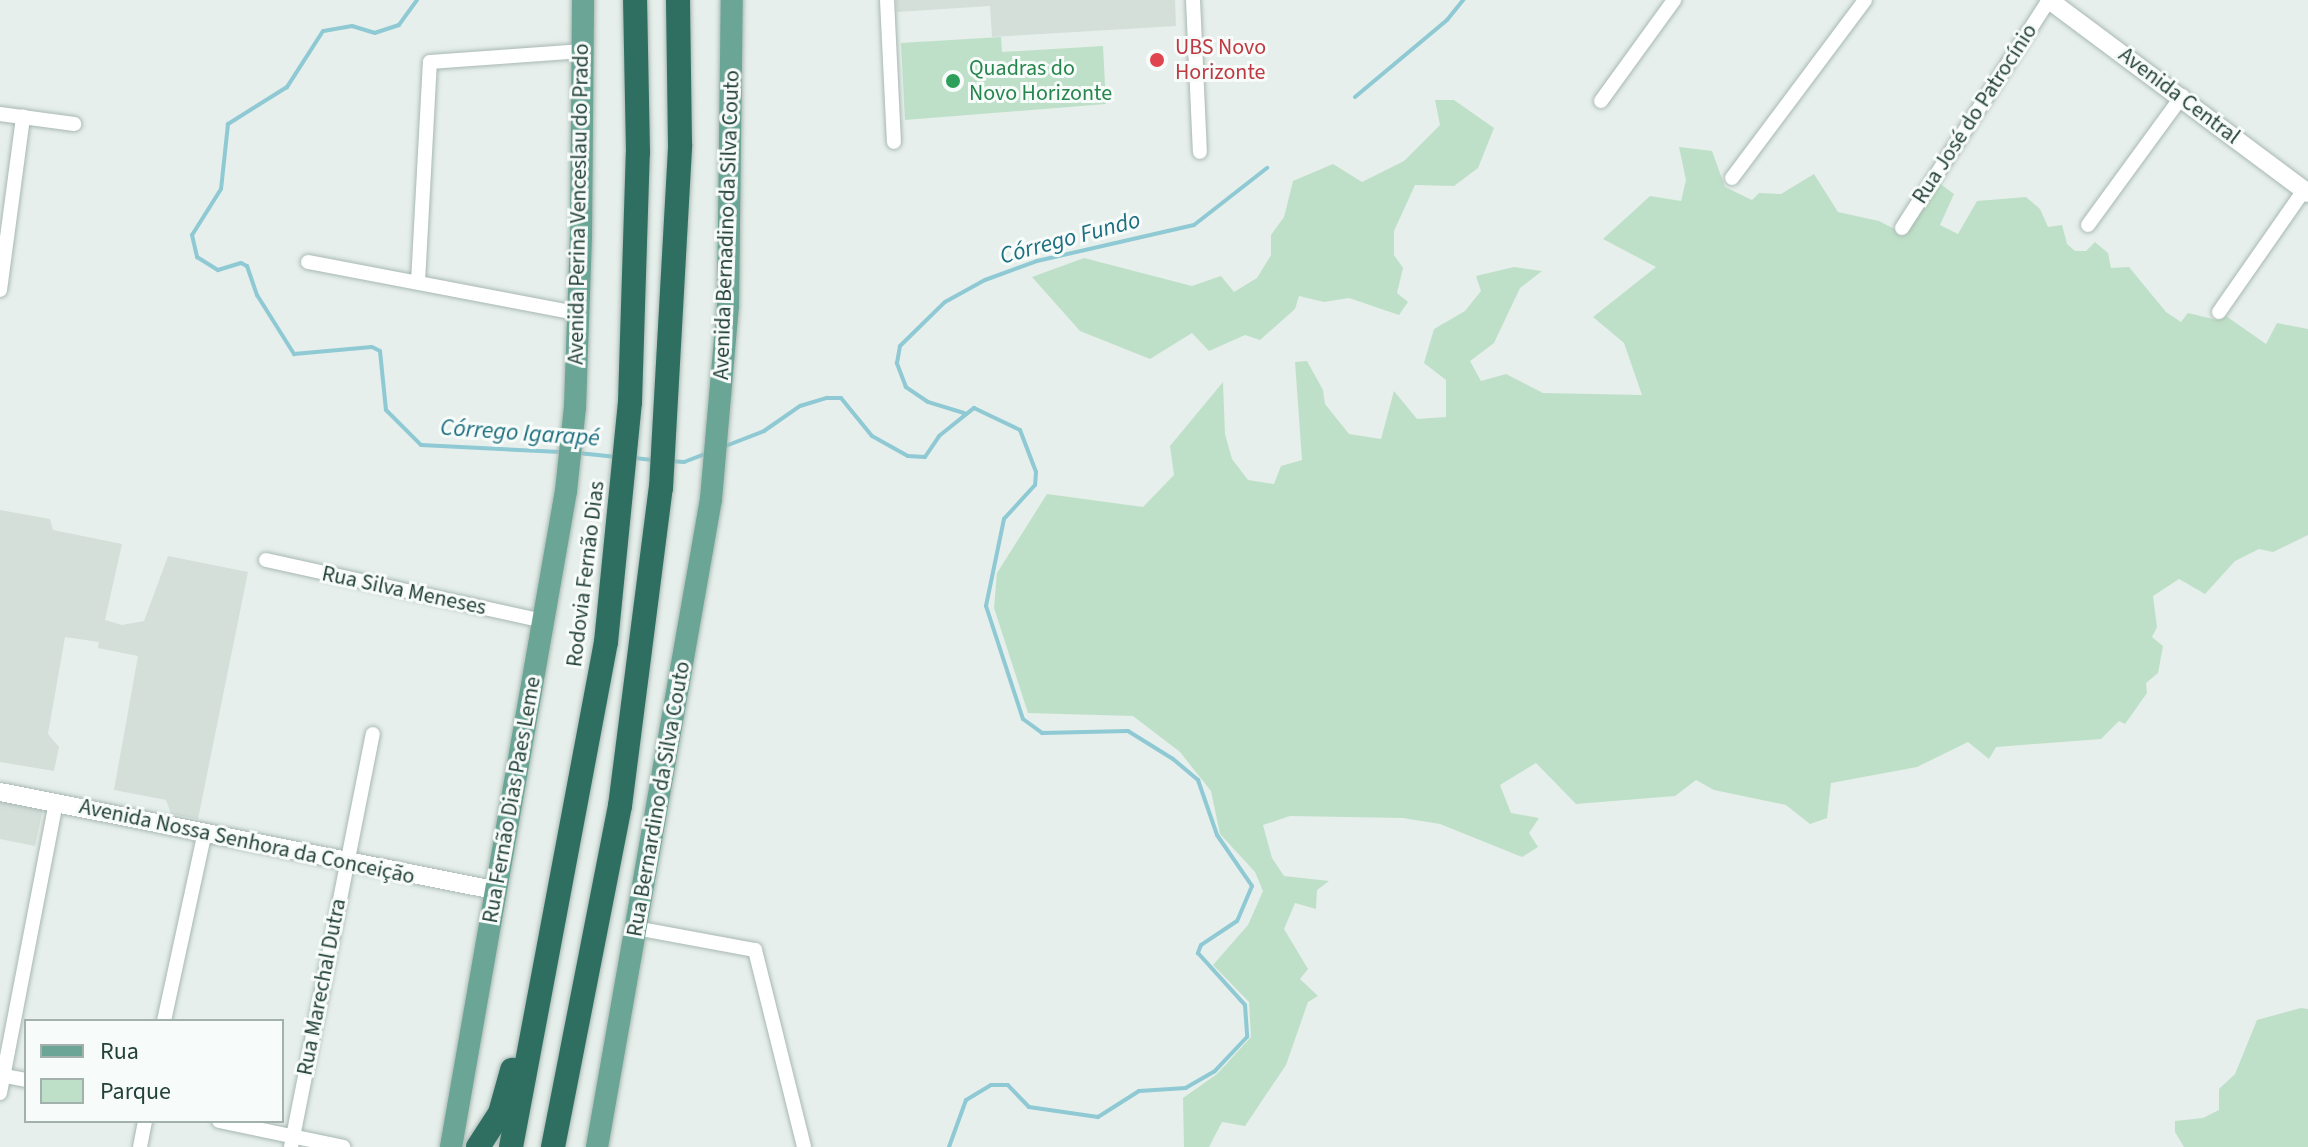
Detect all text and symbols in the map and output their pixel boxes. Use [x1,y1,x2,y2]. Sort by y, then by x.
street label: Rua José do Patrocínio [1907,19,2043,209]
place label: UBS Novo Horizonte [1175,34,1266,86]
street label: Avenida Central [2113,42,2245,150]
street label: Avenida Perina Venceslau do Prado [563,43,595,365]
marker: UBS Novo Horizonte [1146,49,1168,71]
place label: Quadras do Novo Horizonte [969,55,1112,106]
street label: Avenida Bernadino da Silva Couto [708,70,746,380]
marker: Quadras do Novo Horizonte [944,72,962,90]
water label: Córrego Fundo [997,205,1143,271]
water label: Córrego Igarapé [439,413,601,453]
street label: Rodovia Fernão Dias [561,479,611,669]
street label: Rua Silva Meneses [319,561,489,621]
street label: Rua Bernardino da Silva Couto [622,659,696,939]
street label: Rua Fernão Dias Paes Leme [477,675,547,925]
street label: Avenida Nossa Senhora da Conceição [77,794,417,890]
street label: Rua Marechal Dutra [292,896,352,1078]
legend [24,1019,284,1123]
text: Rua [100,1034,139,1069]
text: Parque [100,1074,171,1109]

